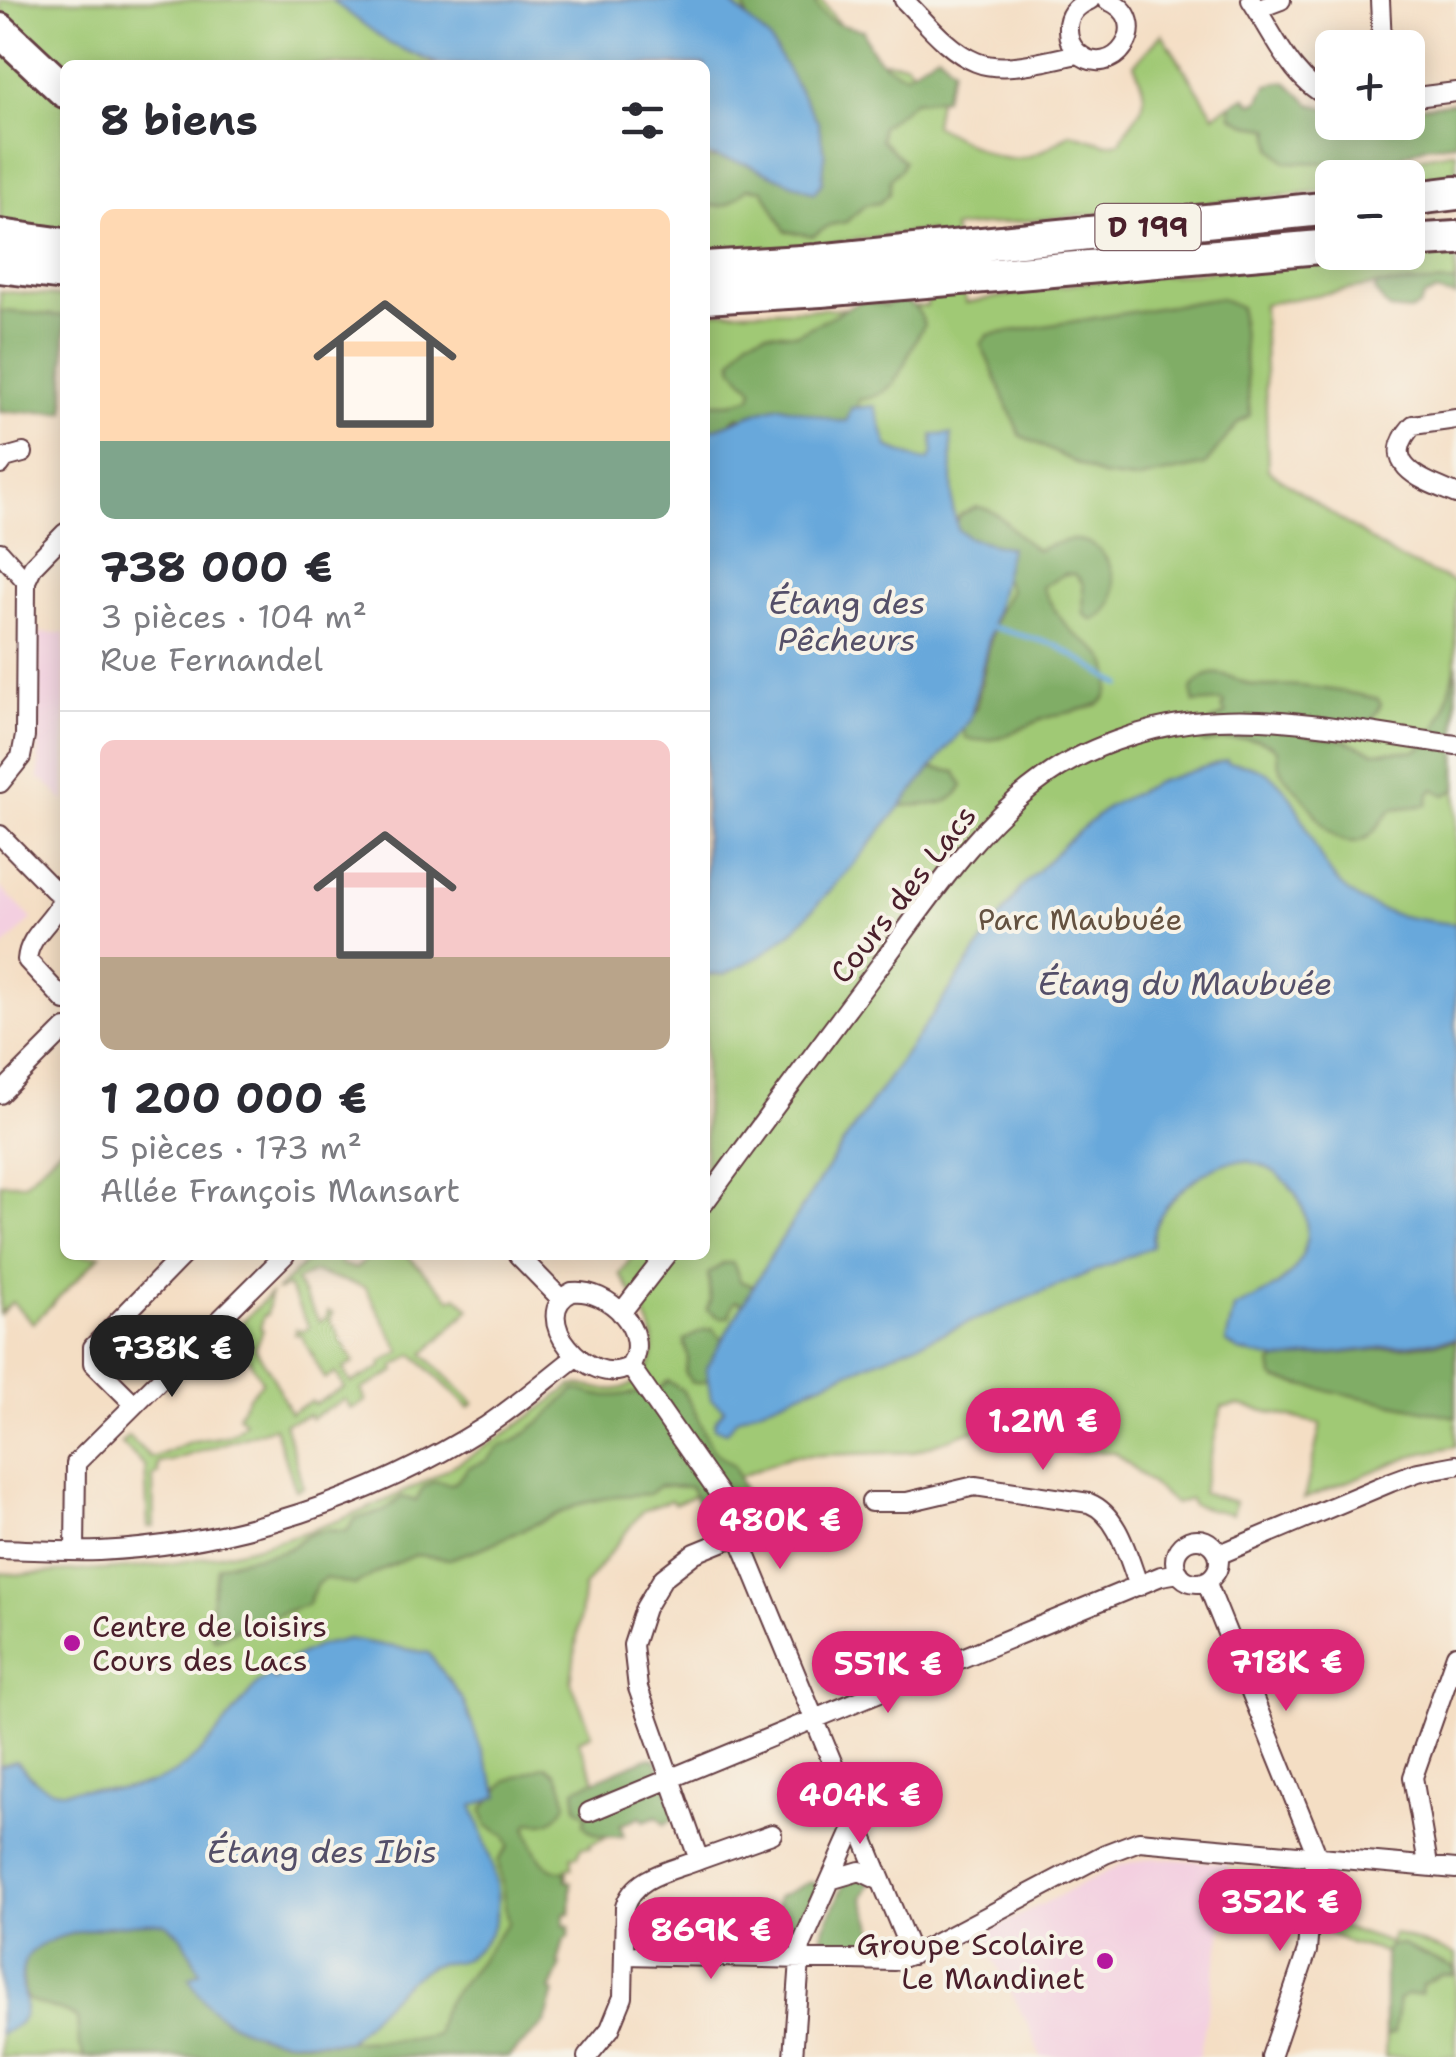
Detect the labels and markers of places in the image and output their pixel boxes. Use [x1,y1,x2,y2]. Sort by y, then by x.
pin: 738K € [91,1315,253,1400]
pin: 1.2M € [962,1388,1124,1473]
pin: 480K € [699,1487,861,1572]
place label: Centre de loisirs Cours des Lacs [92,1606,327,1681]
pin: 718K € [1205,1629,1367,1714]
pin: 551K € [807,1631,969,1716]
marker: Centre de loisirs Cours des Lacs [61,1632,83,1654]
pin: 404K € [779,1762,941,1847]
pin: 352K € [1199,1869,1361,1954]
pin: 869K € [630,1897,792,1982]
place label: Groupe Scolaire Le Mandinet [856,1924,1085,1999]
marker: Groupe Scolaire Le Mandinet [1094,1950,1116,1972]

